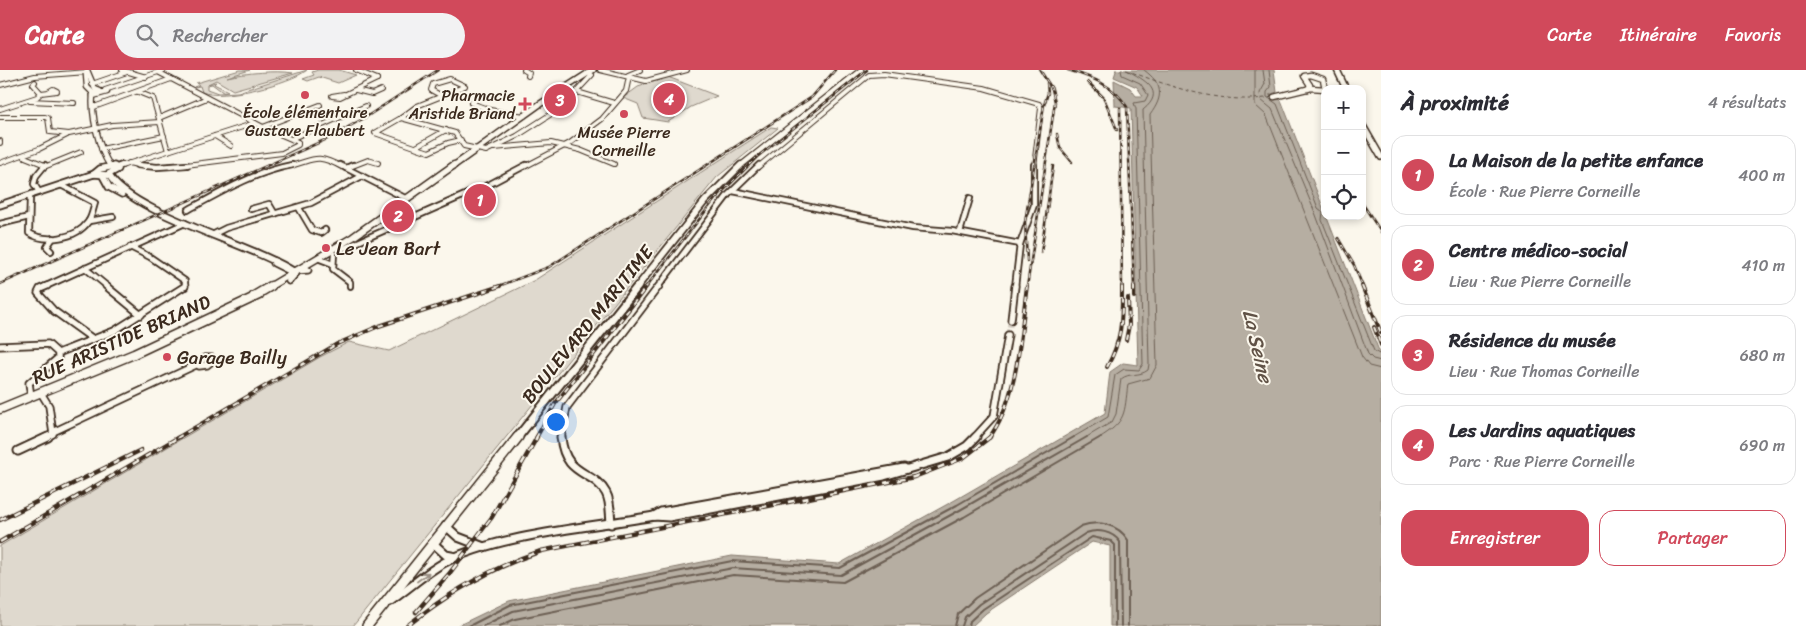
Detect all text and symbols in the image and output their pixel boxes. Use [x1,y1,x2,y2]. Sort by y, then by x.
search box [115,13,465,58]
text: Carte [25,14,85,56]
text: Rechercher [173,19,267,52]
text: Carte [1547,19,1592,51]
text: Itinéraire [1620,19,1697,51]
text: Favoris [1725,19,1781,51]
icon: search [133,21,161,49]
pin: 4 [653,80,685,118]
place label: Pharmacie Aristide Briand [408,81,517,128]
pin: 3 [544,81,576,119]
text: À proximité [1401,84,1509,122]
map controls [1321,85,1366,220]
button: + [1321,85,1366,130]
text: 4 résultats [1708,88,1786,117]
marker: École élémentaire Gustave Flaubert [299,89,311,101]
place label: École élémentaire Gustave Flaubert [243,98,368,145]
marker: Pharmacie Aristide Briand [519,98,531,110]
marker: Musée Pierre Corneille [618,108,630,120]
place label: Musée Pierre Corneille [578,118,670,165]
button: − [1321,130,1366,175]
text: La Maison de la petite enfance [1449,144,1703,177]
text: 1 [1415,161,1421,190]
text: 400 m [1738,161,1785,190]
button: locate [1321,175,1366,220]
text: École · Rue Pierre Corneille [1449,177,1640,206]
pin: 1 [464,181,496,219]
pin: 2 [382,197,414,235]
place label: Le Jean Bart [336,232,441,265]
text: Centre médico-social [1449,234,1627,267]
street label: BOULEVARD MARITIME [513,237,663,411]
marker: Le Jean Bart [320,242,332,254]
text: 2 [1413,251,1423,280]
text: 410 m [1742,251,1785,280]
text: Lieu · Rue Pierre Corneille [1449,267,1631,296]
street label: RUE ARISTIDE BRIAND [26,285,217,394]
water label: La Seine [1232,306,1283,388]
text: Résidence du musée [1449,324,1616,357]
place label: Garage Bailly [177,341,287,374]
text: 3 [1414,341,1422,370]
text: 680 m [1740,341,1785,370]
marker: Garage Bailly [161,351,173,363]
text: Lieu · Rue Thomas Corneille [1449,357,1640,386]
your location [543,409,569,435]
text: Les Jardins aquatiques [1449,414,1635,447]
text: 4 [1413,431,1423,460]
text: 690 m [1740,431,1785,460]
text: Parc · Rue Pierre Corneille [1449,447,1635,476]
button: Enregistrer [1401,510,1589,566]
button: Partager [1599,510,1786,566]
one-way arrow [416,572,430,582]

